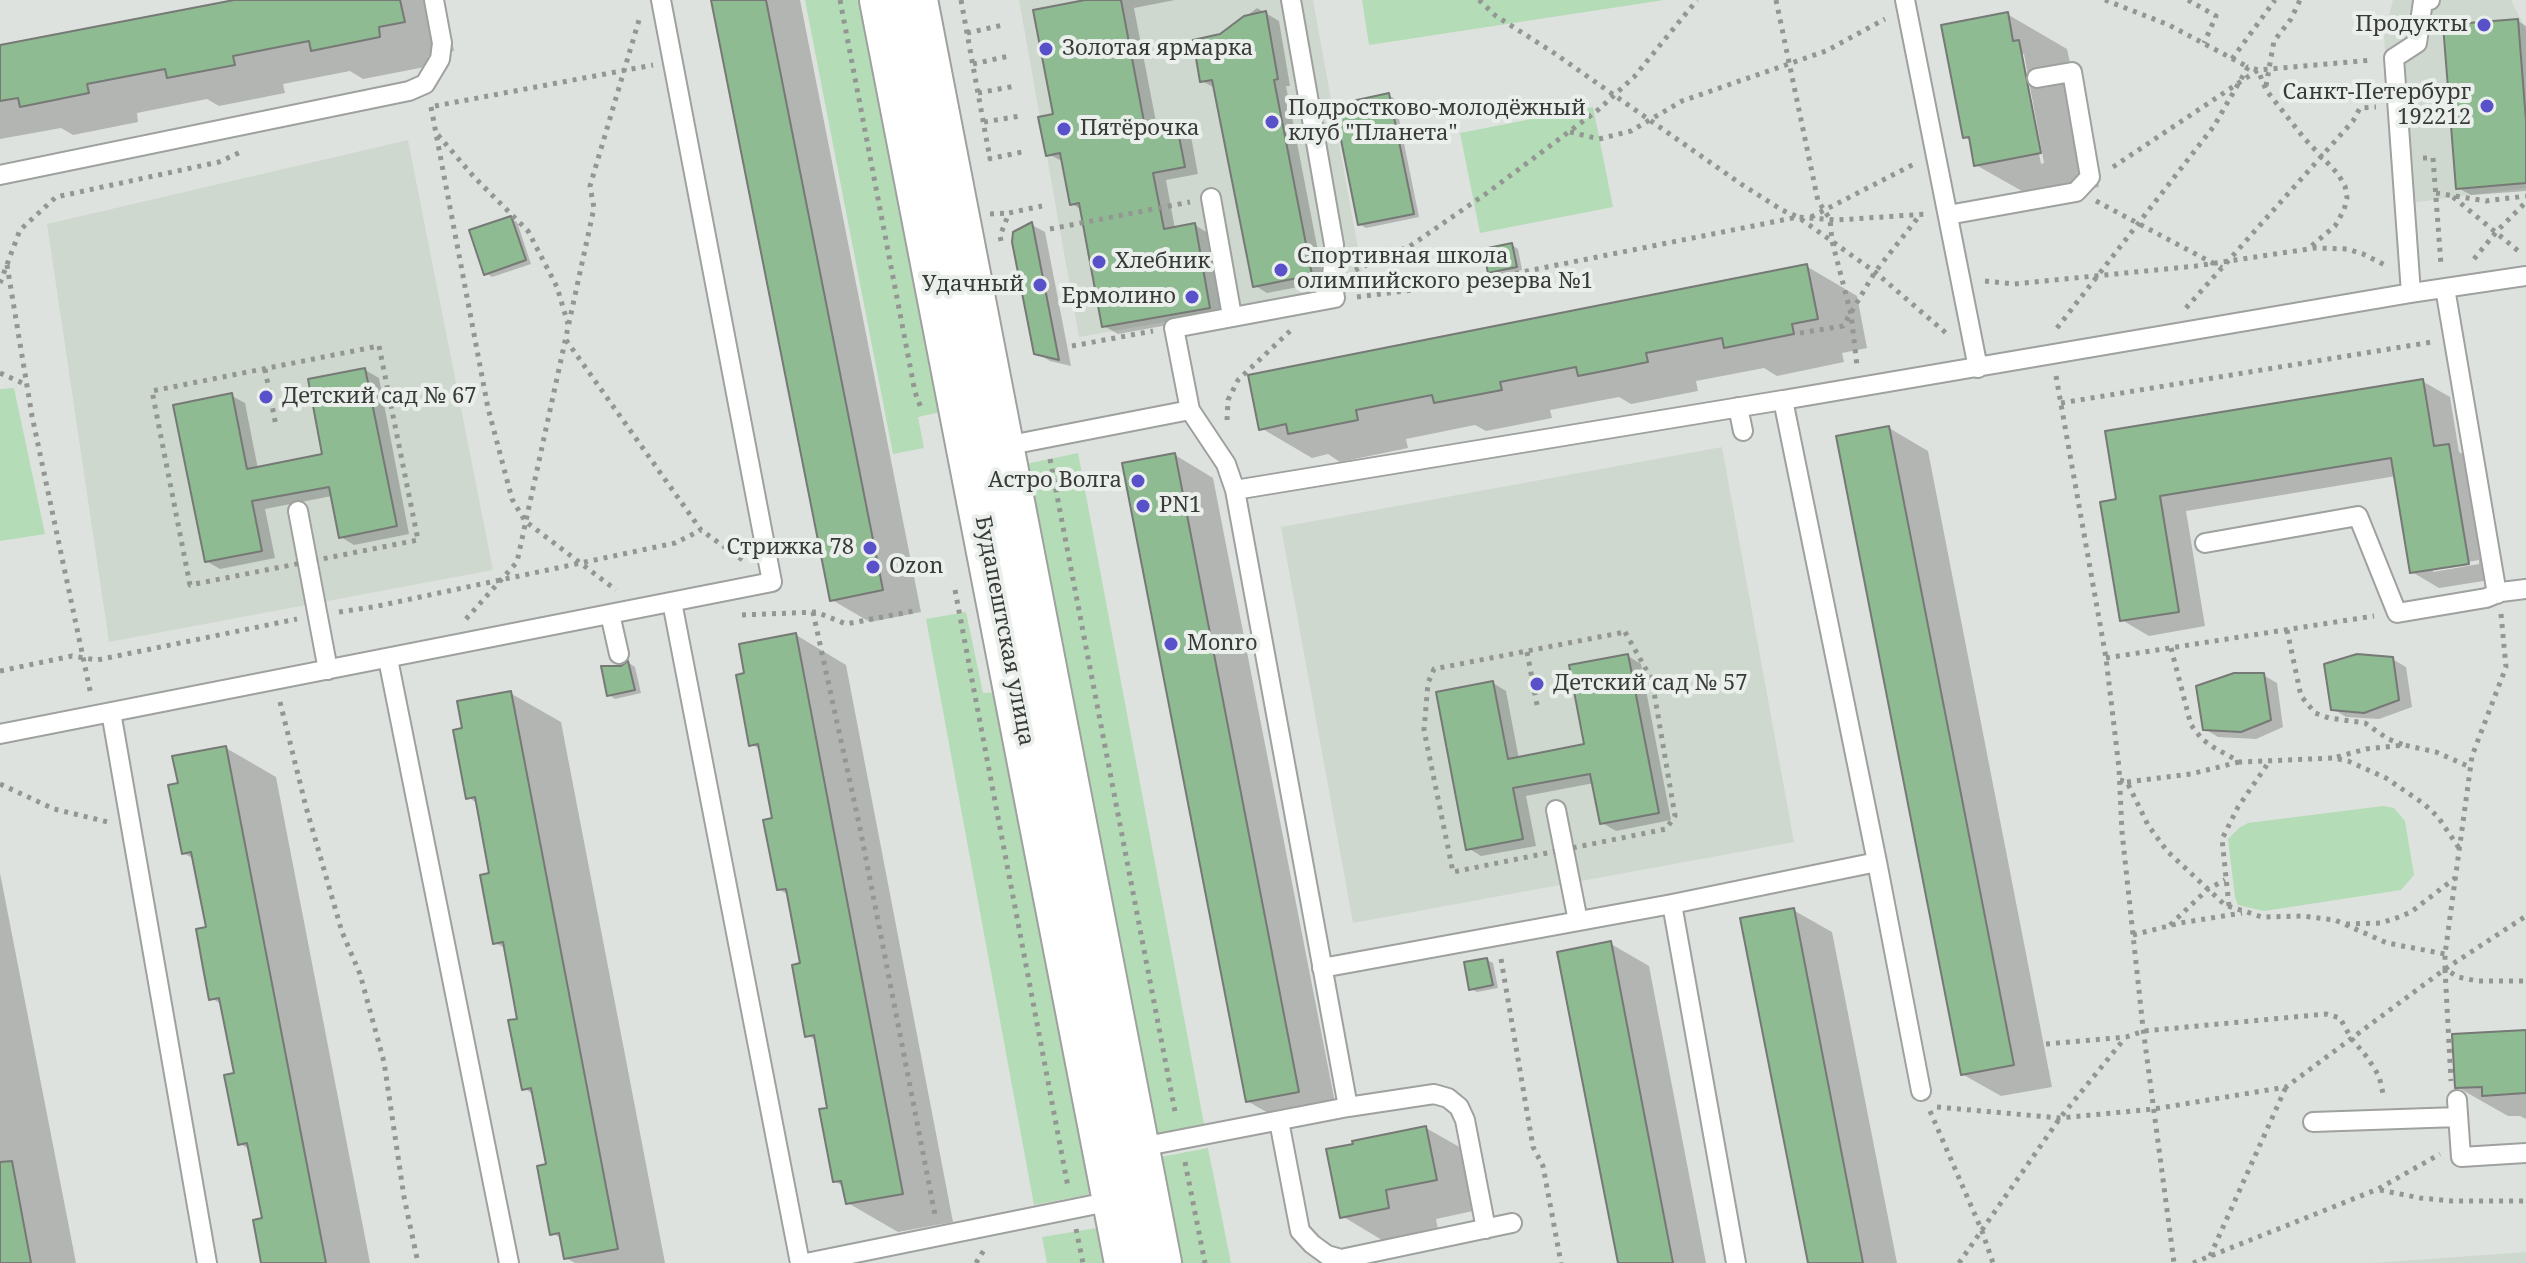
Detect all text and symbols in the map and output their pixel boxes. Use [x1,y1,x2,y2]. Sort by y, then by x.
place label: Продукты [2355,12,2468,38]
marker: Продукты [2475,16,2493,34]
place label: Золотая ярмарка [1062,36,1253,62]
marker: Золотая ярмарка [1037,40,1055,58]
place label: Санкт-Петербург 192212 [2282,80,2471,132]
place label: Подростково-молодёжный клуб "Планета" [1288,96,1586,148]
marker: Санкт-Петербург 192212 [2478,97,2496,115]
marker: Подростково-молодёжный клуб "Планета" [1263,113,1281,131]
place label: Пятёрочка [1080,116,1199,142]
marker: Пятёрочка [1055,120,1073,138]
place label: Спортивная школа олимпийского резерва №1 [1297,244,1593,296]
place label: Хлебник [1115,249,1210,275]
marker: Хлебник [1090,253,1108,271]
marker: Спортивная школа олимпийского резерва №1 [1272,261,1290,279]
place label: Удачный [922,272,1024,298]
marker: Удачный [1031,276,1049,294]
place label: Ермолино [1062,284,1176,310]
marker: Ермолино [1183,288,1201,306]
place label: Детский сад № 67 [282,384,477,410]
marker: Детский сад № 67 [257,388,275,406]
place label: Астро Волга [988,468,1122,494]
marker: Астро Волга [1129,472,1147,490]
place label: PN1 [1159,493,1201,519]
marker: PN1 [1134,497,1152,515]
street label: Будапештская улица [969,514,1039,748]
place label: Стрижка 78 [727,535,854,561]
marker: Стрижка 78 [861,539,879,557]
place label: Ozon [889,554,943,580]
marker: Ozon [864,558,882,576]
place label: Monro [1187,631,1258,657]
marker: Monro [1162,635,1180,653]
place label: Детский сад № 57 [1553,671,1748,697]
marker: Детский сад № 57 [1528,675,1546,693]

